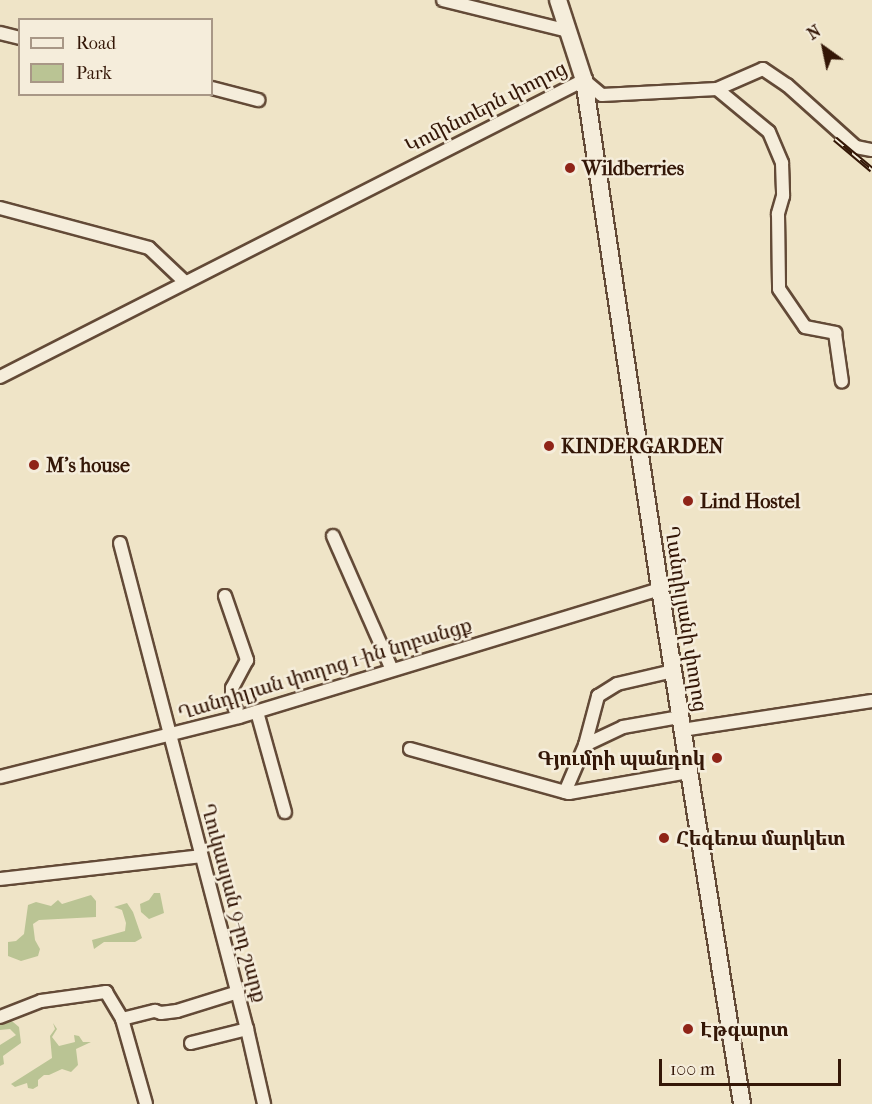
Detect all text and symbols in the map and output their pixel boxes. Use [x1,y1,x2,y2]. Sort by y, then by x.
legend [18,18,213,96]
north arrow [794,18,854,78]
text: N [804,21,824,44]
text: Road [76,33,116,54]
street label: Կոմինտերն փողոց [401,56,571,158]
text: Park [76,63,112,84]
place label: Wildberries [582,156,684,180]
marker: Wildberries [563,161,577,175]
place label: KINDERGARDEN [561,434,724,458]
marker: KINDERGARDEN [542,439,556,453]
place label: M's house [46,453,130,477]
marker: M's house [27,458,41,472]
place label: Lind Hostel [700,489,800,513]
marker: Lind Hostel [681,494,695,508]
street label: Ղանդիլյանի փողոց [659,524,713,714]
street label: Ղանդիլյան փողոց 1-ին նրբանցք [175,613,475,725]
place label: Գյումրի պանդոկ [537,746,705,770]
marker: Գյումրի պանդոկ [710,751,724,765]
street label: Ղուկասյան 9-րդ շարք [196,801,272,1005]
place label: Հեգեռա մարկետ [676,826,845,850]
marker: Հեգեռա մարկետ [657,831,671,845]
place label: Էթգարտ [700,1017,788,1041]
marker: Էթգարտ [681,1022,695,1036]
scale bar [662,1047,844,1085]
text: 100 m [670,1059,715,1080]

